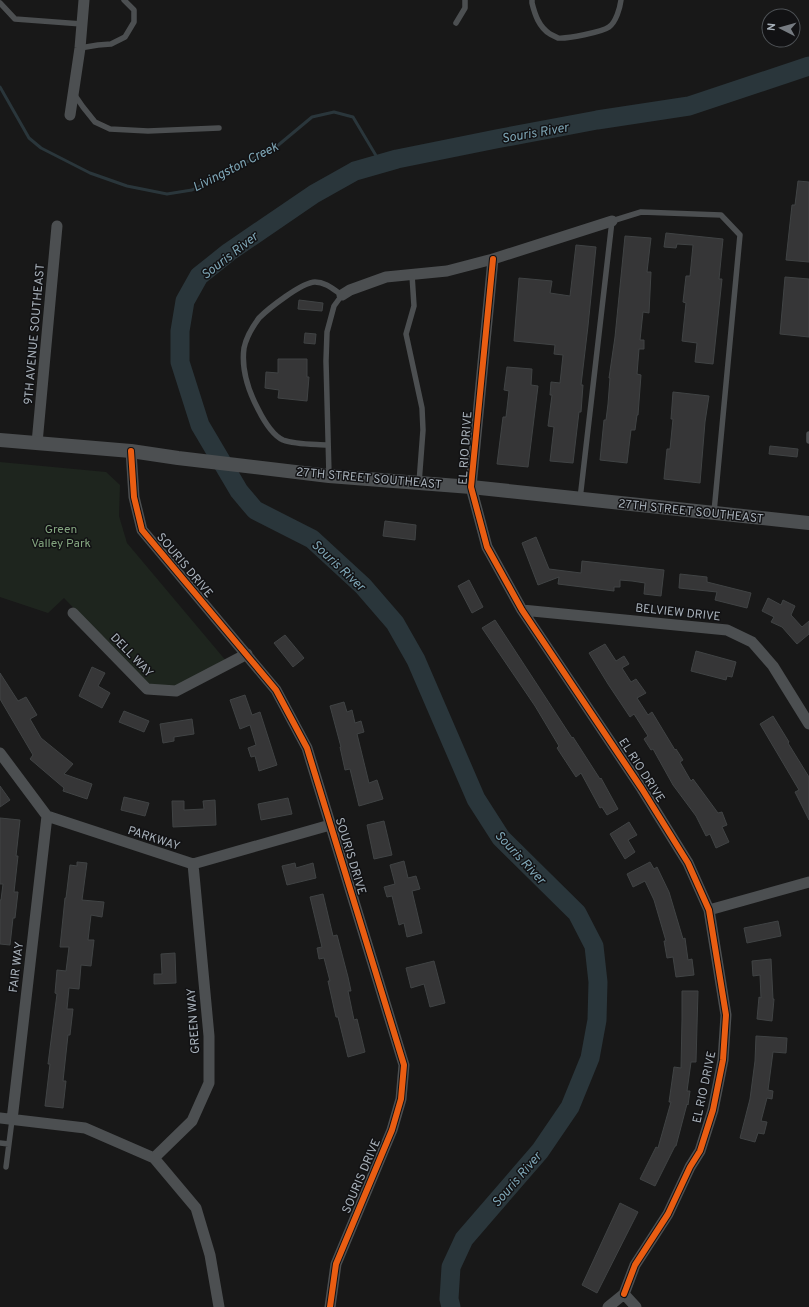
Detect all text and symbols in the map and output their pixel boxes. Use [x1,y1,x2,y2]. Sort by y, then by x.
north arrow [761,8,801,48]
text: N [765,22,779,32]
water label: Souris River [501,120,571,148]
water label: Livingston Creek [191,139,282,196]
water label: Souris River [199,229,263,284]
street label: 9TH AVENUE SOUTHEAST [21,263,49,405]
street label: EL RIO DRIVE [455,411,477,485]
street label: 27TH STREET SOUTHEAST [295,465,442,493]
street label: 27TH STREET SOUTHEAST [617,496,764,528]
park label: Green Valley Park [31,522,91,552]
street label: SOURIS DRIVE [152,530,216,601]
water label: Souris River [307,538,369,596]
street label: BELVIEW DRIVE [634,601,721,625]
street label: DELL WAY [106,630,156,681]
street label: EL RIO DRIVE [614,735,668,806]
street label: SOURIS DRIVE [331,816,369,897]
street label: PARKWAY [125,823,182,855]
water label: Souris River [491,828,549,889]
street label: FAIR WAY [6,940,28,994]
street label: GREEN WAY [184,987,204,1054]
street label: EL RIO DRIVE [690,1050,720,1125]
street label: SOURIS DRIVE [339,1137,385,1216]
water label: Souris River [489,1149,546,1211]

